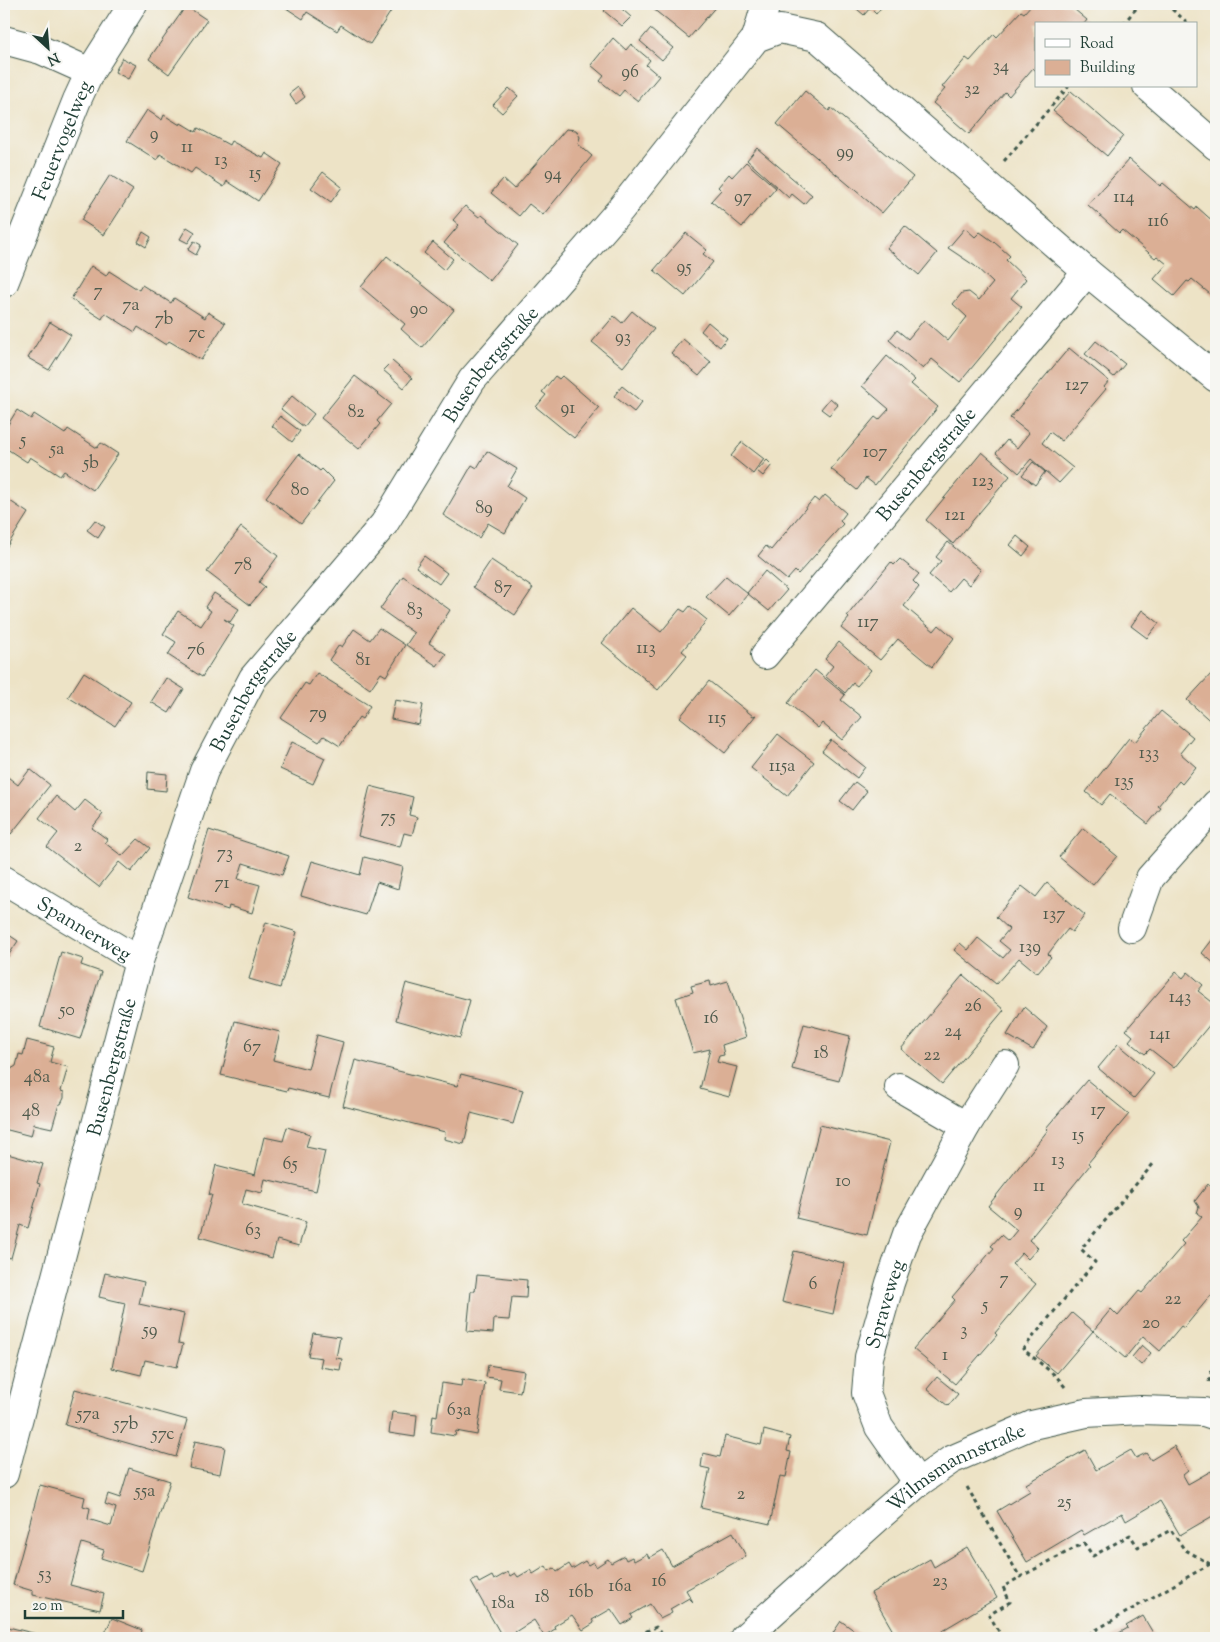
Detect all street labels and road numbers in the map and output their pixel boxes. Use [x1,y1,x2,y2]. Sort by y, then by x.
street label: Feuervogelweg [26,76,101,205]
street label: Busenbergstraße [437,301,547,429]
street label: Busenbergstraße [871,402,985,529]
street label: Busenbergstraße [204,624,305,758]
street label: Spannerweg [30,891,136,970]
street label: Busenbergstraße [81,995,146,1140]
street label: Spraveweg [860,1256,914,1353]
street label: Wilmsmannstraße [882,1417,1031,1521]

